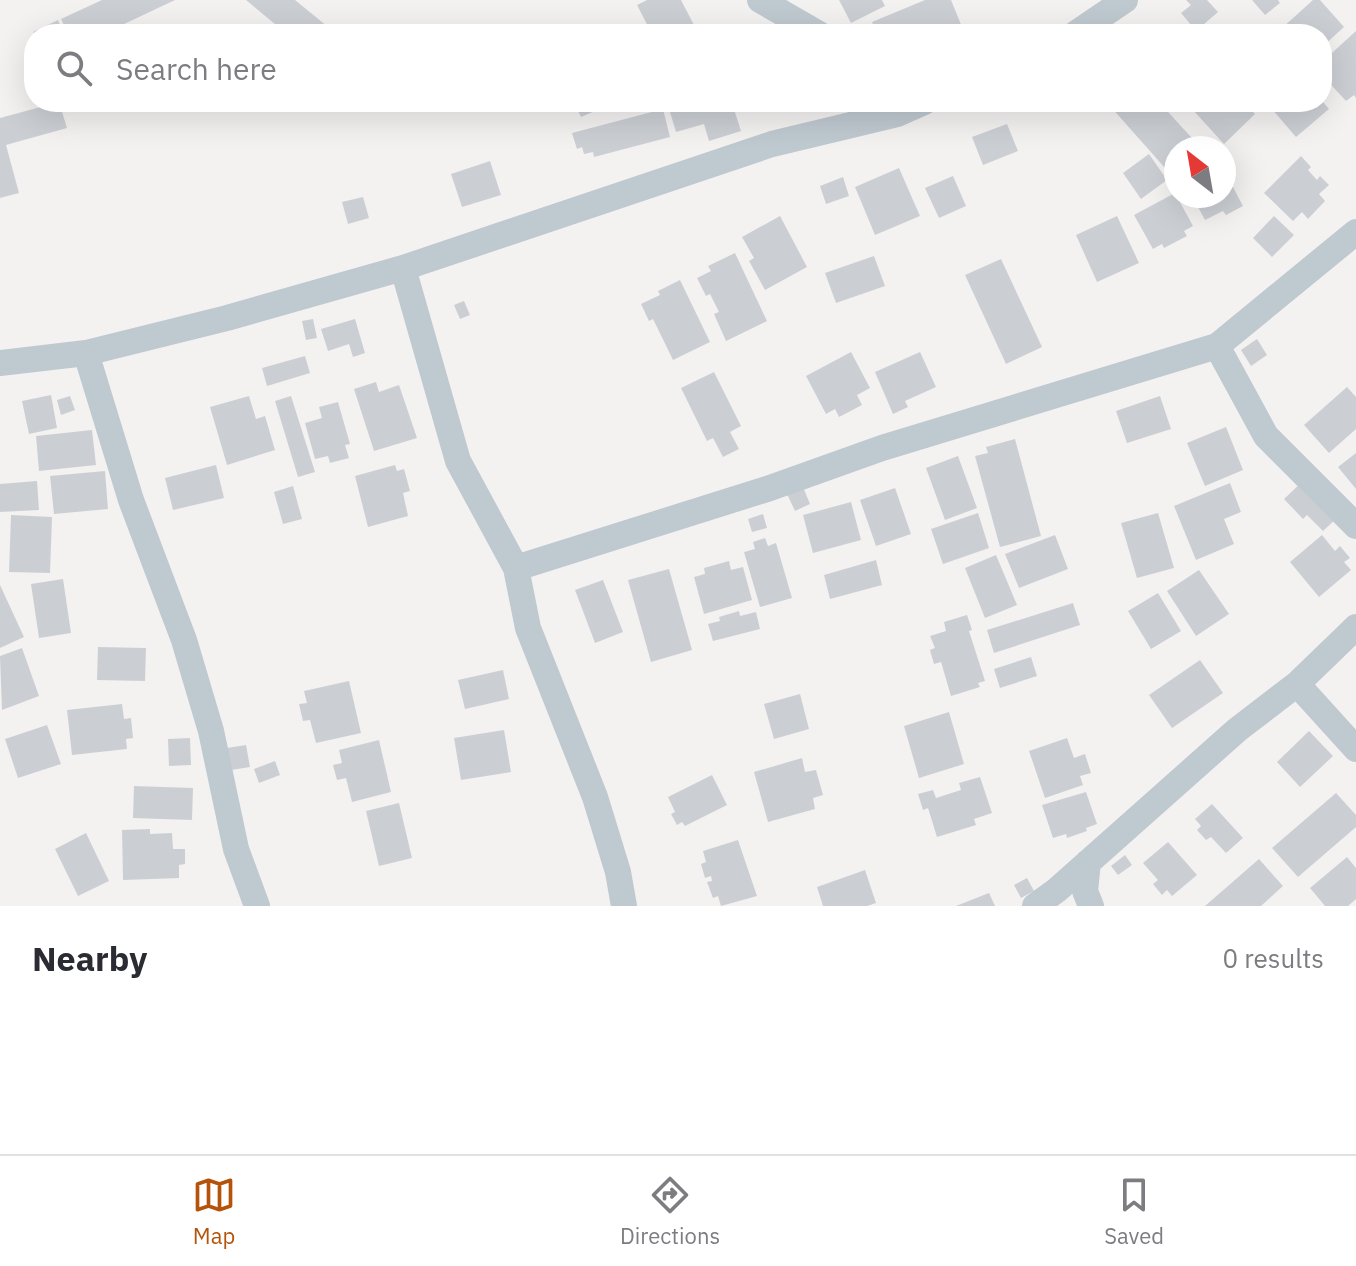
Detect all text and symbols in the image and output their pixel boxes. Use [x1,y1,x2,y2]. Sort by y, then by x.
search box [24,24,1332,112]
icon: search [52,46,96,90]
text: Search here [116,49,277,88]
north arrow [1164,136,1236,208]
text: Nearby [32,936,147,980]
text: 0 results [1222,941,1324,975]
tab: Map [192,1173,236,1250]
tab: Directions [620,1173,720,1250]
tab: Saved [1104,1173,1164,1250]

